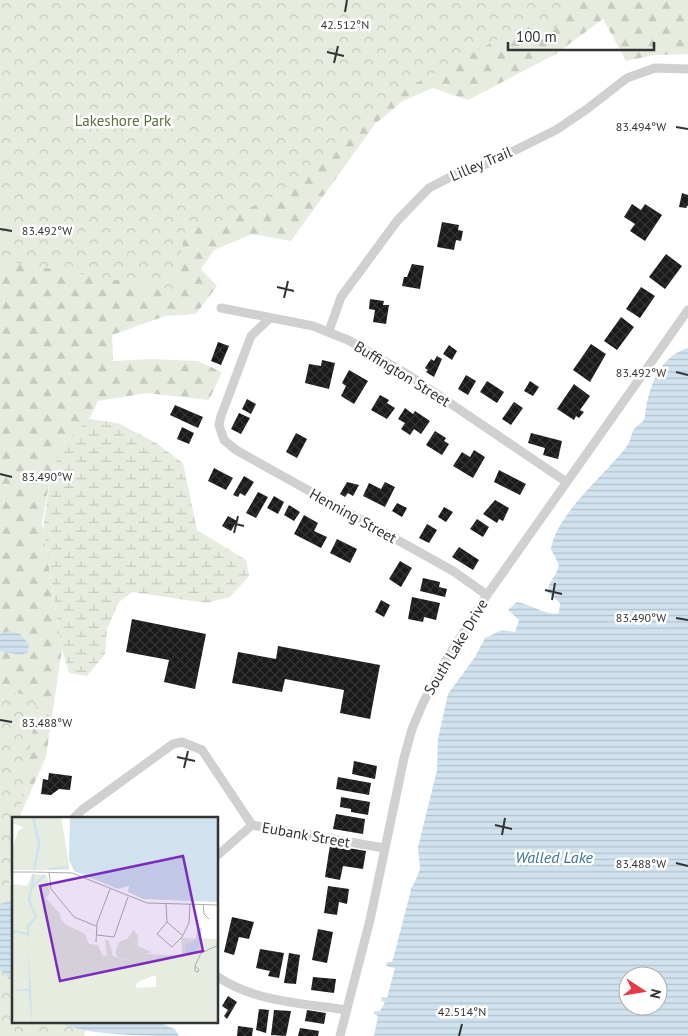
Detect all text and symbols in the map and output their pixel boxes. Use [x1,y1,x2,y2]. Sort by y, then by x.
text: 42.512°N [321,17,369,32]
scale bar [508,20,654,52]
text: 100 m [516,27,557,46]
park label: Lakeshore Park [75,111,172,130]
text: 83.494°W [616,119,666,134]
street label: Lilley Trail [447,142,515,185]
text: 83.492°W [22,223,72,238]
street label: Buffington Street [351,337,454,411]
text: 83.492°W [616,365,666,380]
text: 83.490°W [22,469,72,484]
street label: Henning Street [306,484,400,547]
street label: South Lake Drive [419,595,492,698]
text: 83.490°W [616,610,666,625]
text: 83.488°W [22,715,72,730]
inset map [12,817,219,1024]
street label: Eubank Street [261,817,352,852]
water label: Walled Lake [515,847,593,867]
text: 83.488°W [616,856,666,871]
north arrow [618,966,668,1016]
text: N [646,987,665,1000]
text: 42.514°N [438,1004,486,1019]

